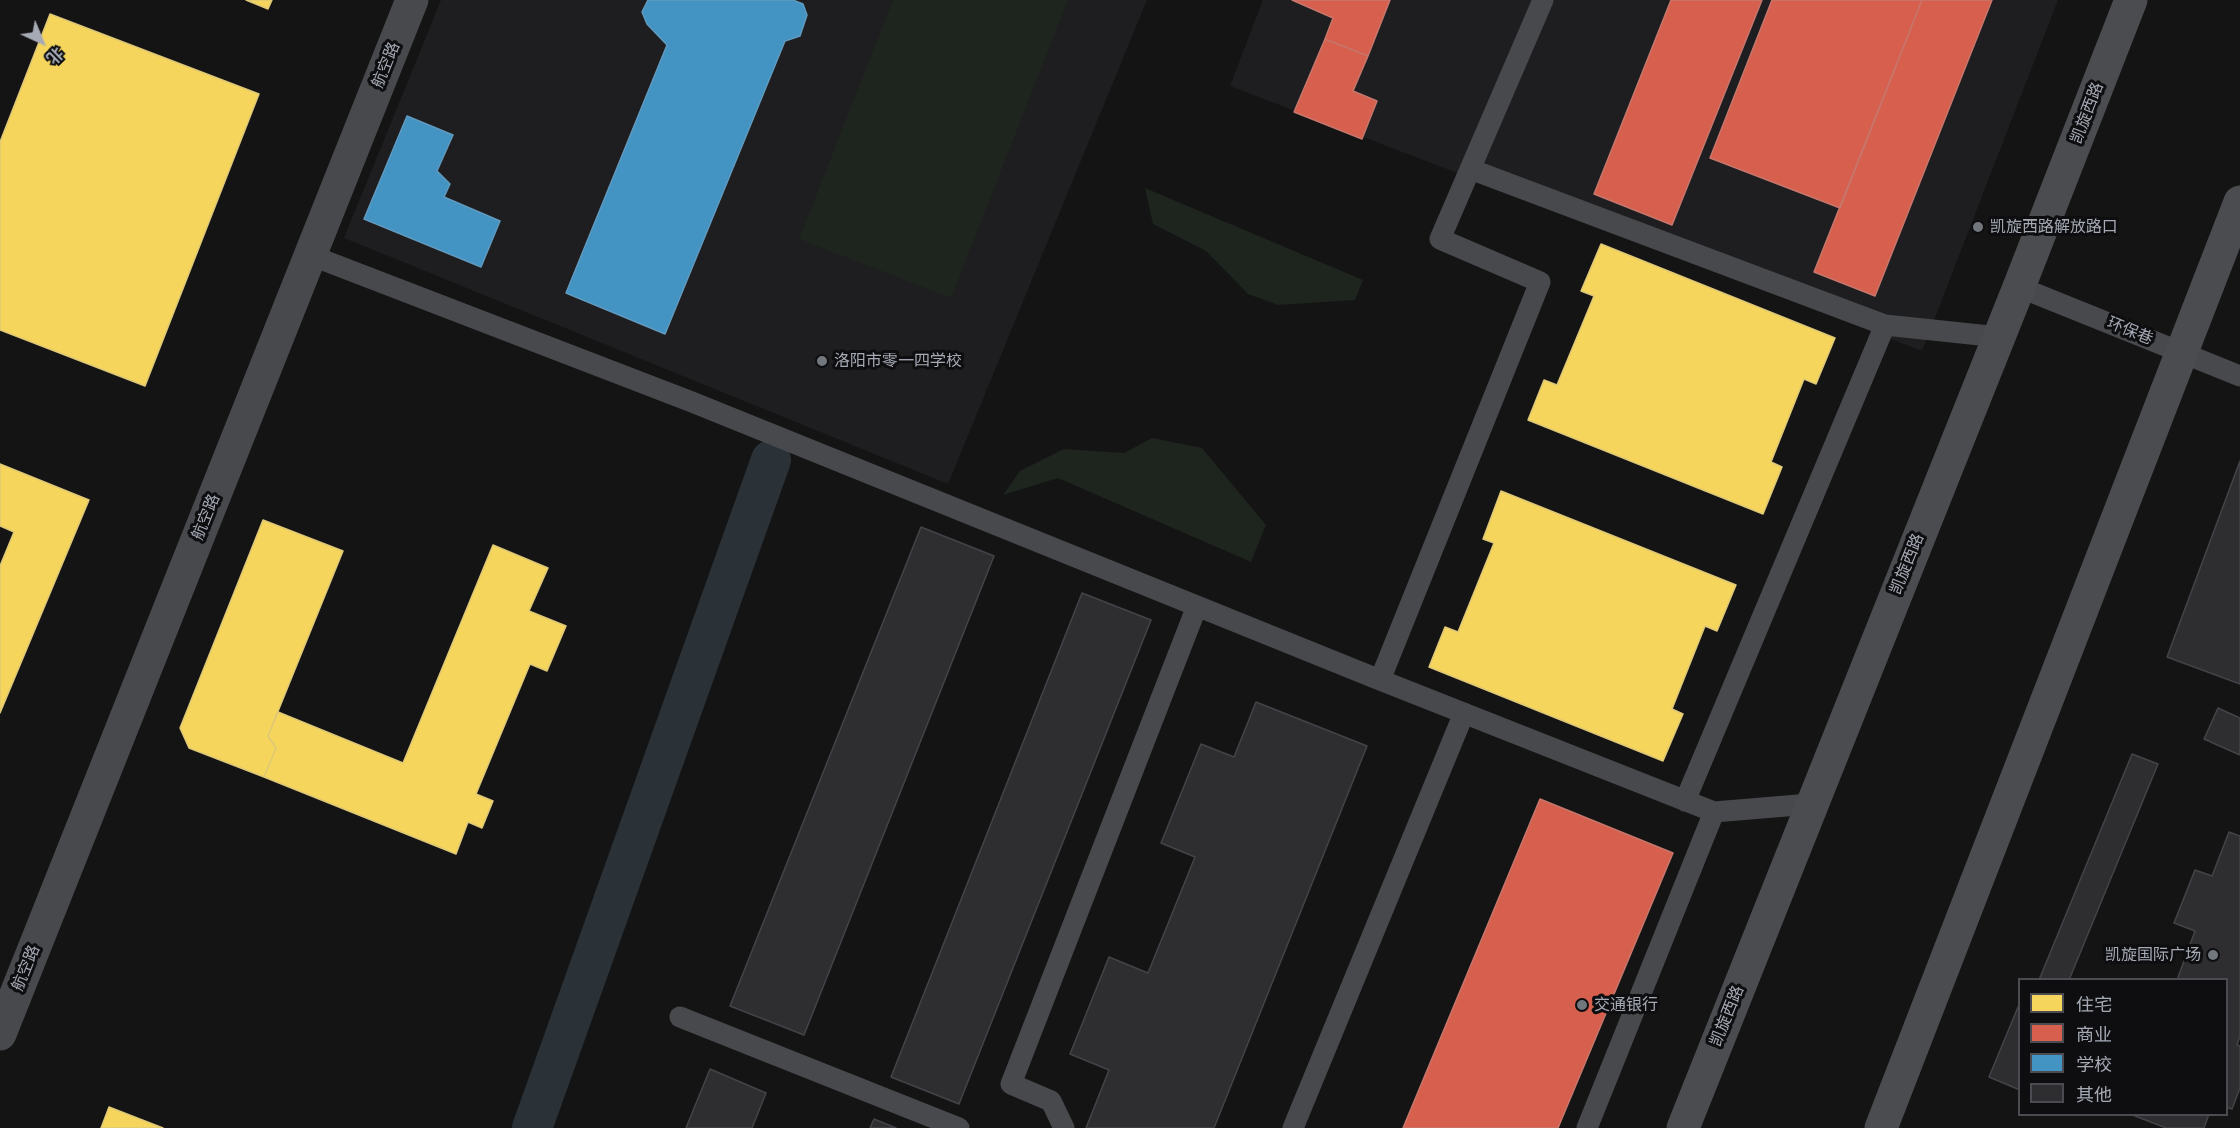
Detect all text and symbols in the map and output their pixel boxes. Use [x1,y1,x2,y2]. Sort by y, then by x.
north arrow [12,12,72,72]
street label: 航空路 [368,39,404,91]
text: 北 [42,43,67,68]
street label: 凯旋西路 [2067,80,2107,146]
place label: 凯旋西路解放路口 [1990,217,2118,237]
marker: 凯旋西路解放路口 [1971,220,1985,234]
street label: 环保巷 [2104,313,2156,349]
place label: 洛阳市零一四学校 [834,351,962,371]
marker: 洛阳市零一四学校 [815,354,829,368]
street label: 航空路 [188,491,224,543]
street label: 凯旋西路 [1886,531,1928,597]
street label: 航空路 [8,942,44,994]
place label: 凯旋国际广场 [2105,945,2201,965]
marker: 凯旋国际广场 [2206,948,2220,962]
legend [2018,978,2228,1116]
street label: 凯旋西路 [1706,983,1748,1049]
text: 住宅 [2076,994,2112,1015]
place label: 交通银行 [1594,995,1658,1015]
marker: 交通银行 [1575,998,1589,1012]
text: 商业 [2076,1024,2112,1045]
text: 学校 [2076,1054,2112,1075]
text: 其他 [2076,1084,2112,1105]

